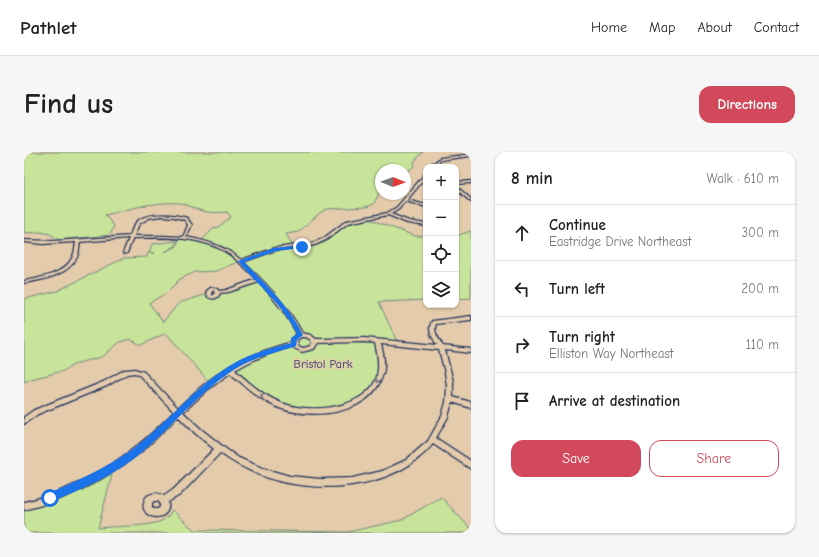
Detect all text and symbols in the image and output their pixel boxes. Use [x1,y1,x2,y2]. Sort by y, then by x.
text: Pathlet [20,17,76,39]
text: Home [591,19,627,36]
text: Map [649,19,675,36]
text: About [697,19,732,36]
text: Contact [754,19,799,36]
button: Directions [699,86,795,123]
text: Find us [24,88,113,120]
north arrow [375,164,411,200]
map controls [423,164,459,308]
button: + [423,164,459,200]
text: 8 min [511,169,553,188]
text: Walk · 610 m [707,171,779,186]
button: − [423,200,459,236]
text: Continue [549,216,606,234]
icon: ahead [511,222,533,244]
text: 300 m [741,225,779,240]
text: Eastridge Drive Northeast [549,234,691,249]
button: locate [423,236,459,272]
route end [293,238,311,256]
button: layers [423,272,459,308]
icon: left [511,278,533,300]
text: Turn left [549,280,605,298]
text: 200 m [741,281,779,296]
text: Turn right [549,328,615,346]
icon: right [511,334,533,356]
text: 110 m [746,337,779,352]
text: Elliston Way Northeast [549,346,674,361]
park label: Bristol Park [294,357,353,371]
one-way arrow [374,376,382,383]
icon: arrive [511,390,533,412]
text: Arrive at destination [549,392,680,410]
one-way arrow [260,394,267,401]
button: Save [511,440,641,477]
button: Share [649,440,779,477]
route start [41,489,59,507]

